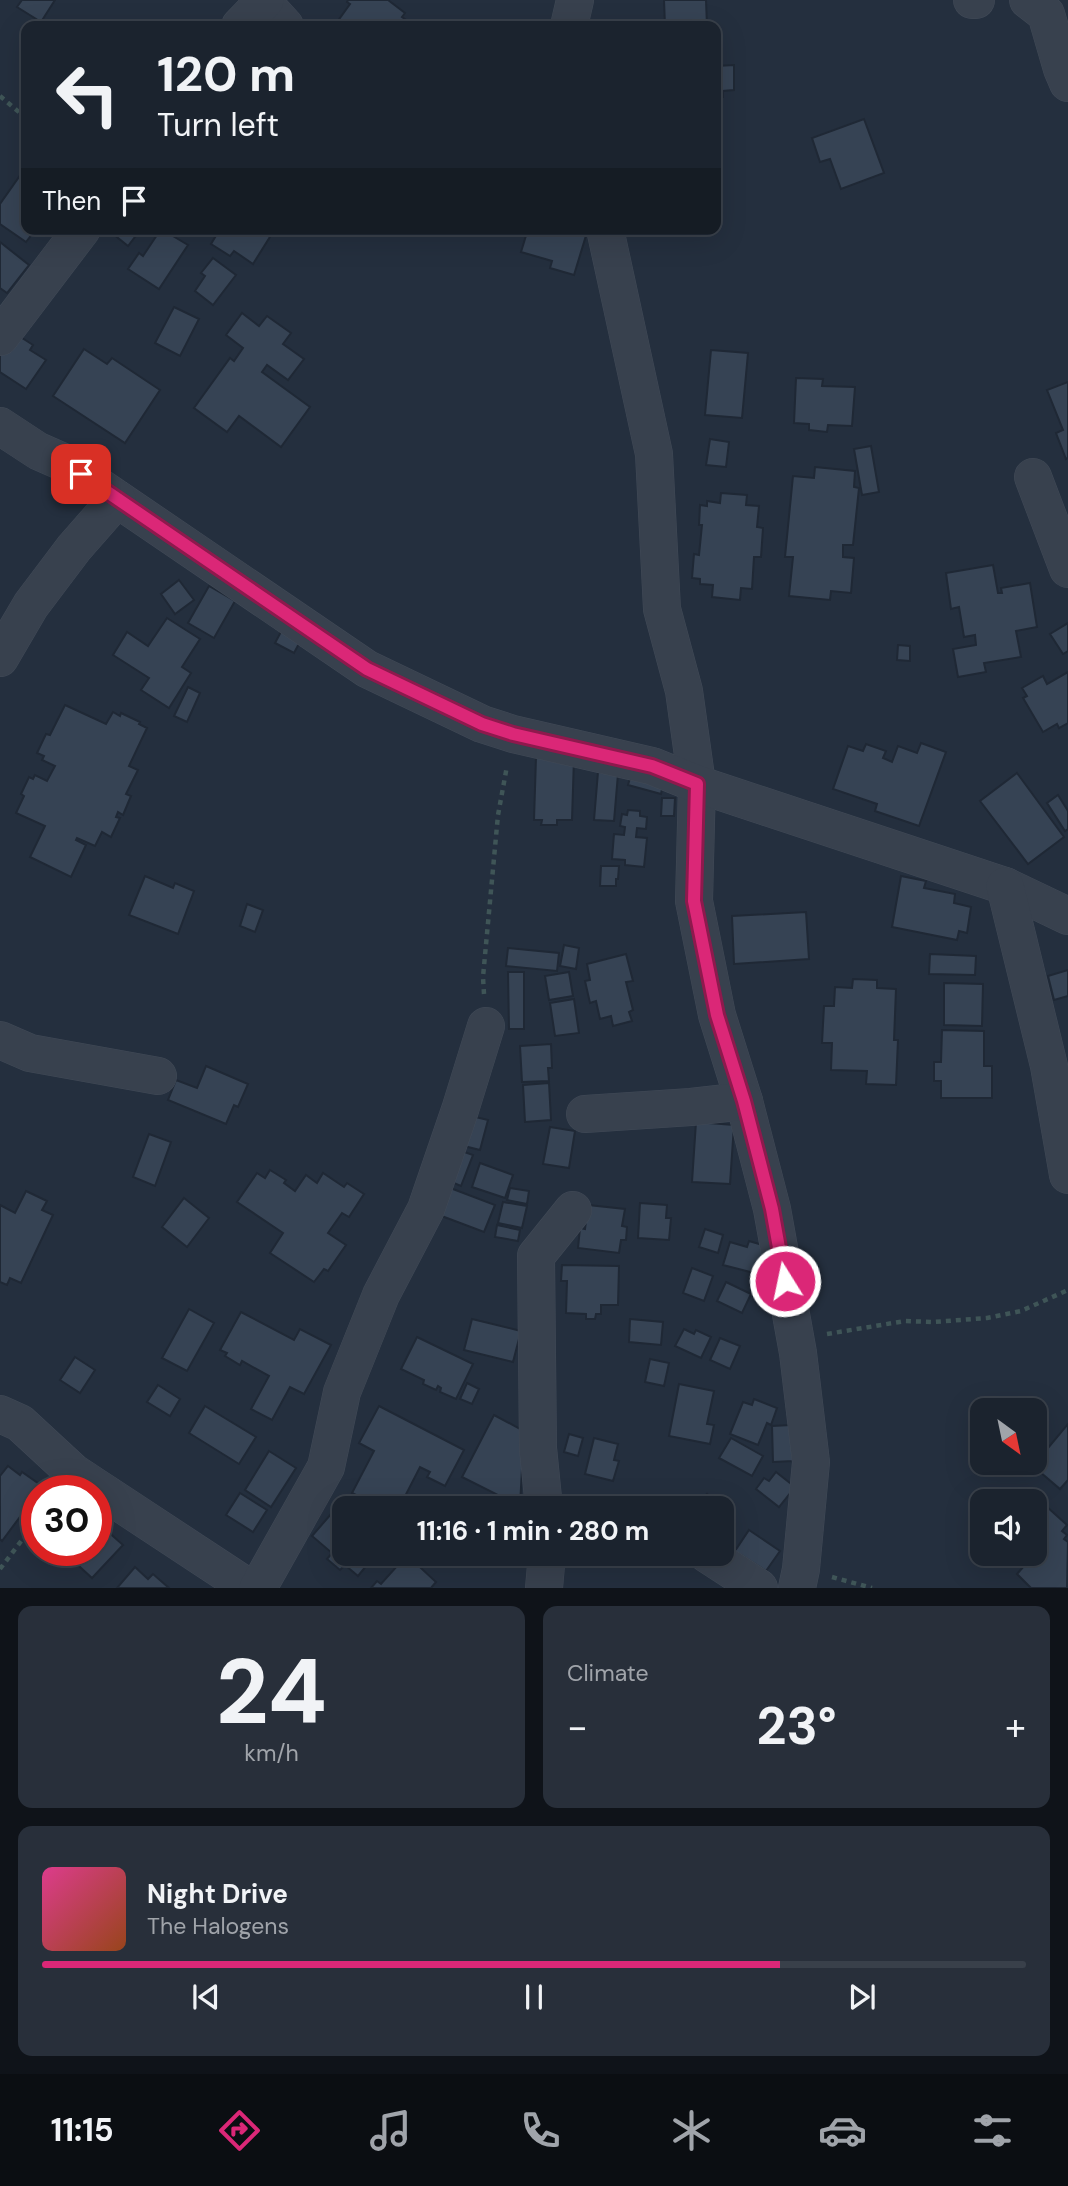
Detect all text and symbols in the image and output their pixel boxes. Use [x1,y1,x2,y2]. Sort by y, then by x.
text: 120 m [157,42,295,106]
icon: left [42,49,133,140]
text: Turn left [157,104,279,146]
icon: arrive [115,182,153,220]
text: Then [42,184,101,218]
pin [51,444,111,504]
icon: arrive [62,455,100,493]
position arrow [748,1244,822,1318]
north arrow [970,1398,1046,1475]
map controls [970,1398,1047,1566]
speed limit sign: 30 [21,1475,112,1566]
button: sound [970,1489,1047,1566]
text: 11:16 · 1 min · 280 m [417,1514,649,1548]
text: 24 [216,1633,327,1751]
text: Climate [567,1658,649,1688]
text: 23° [756,1692,837,1760]
text: − [567,1702,588,1752]
text: + [1005,1702,1026,1752]
text: km/h [244,1738,299,1768]
text: Night Drive [147,1877,288,1911]
text: The Halogens [147,1911,289,1941]
icon: previous [187,1978,225,2016]
icon: pause [515,1978,553,2016]
icon: next [843,1978,881,2016]
icon: directions [215,2106,264,2155]
icon: music [366,2106,415,2155]
icon: phone [516,2106,565,2155]
icon: climate [667,2106,716,2155]
icon: car [818,2106,867,2155]
icon: filters [968,2106,1017,2155]
text: 11:15 [51,2109,114,2151]

